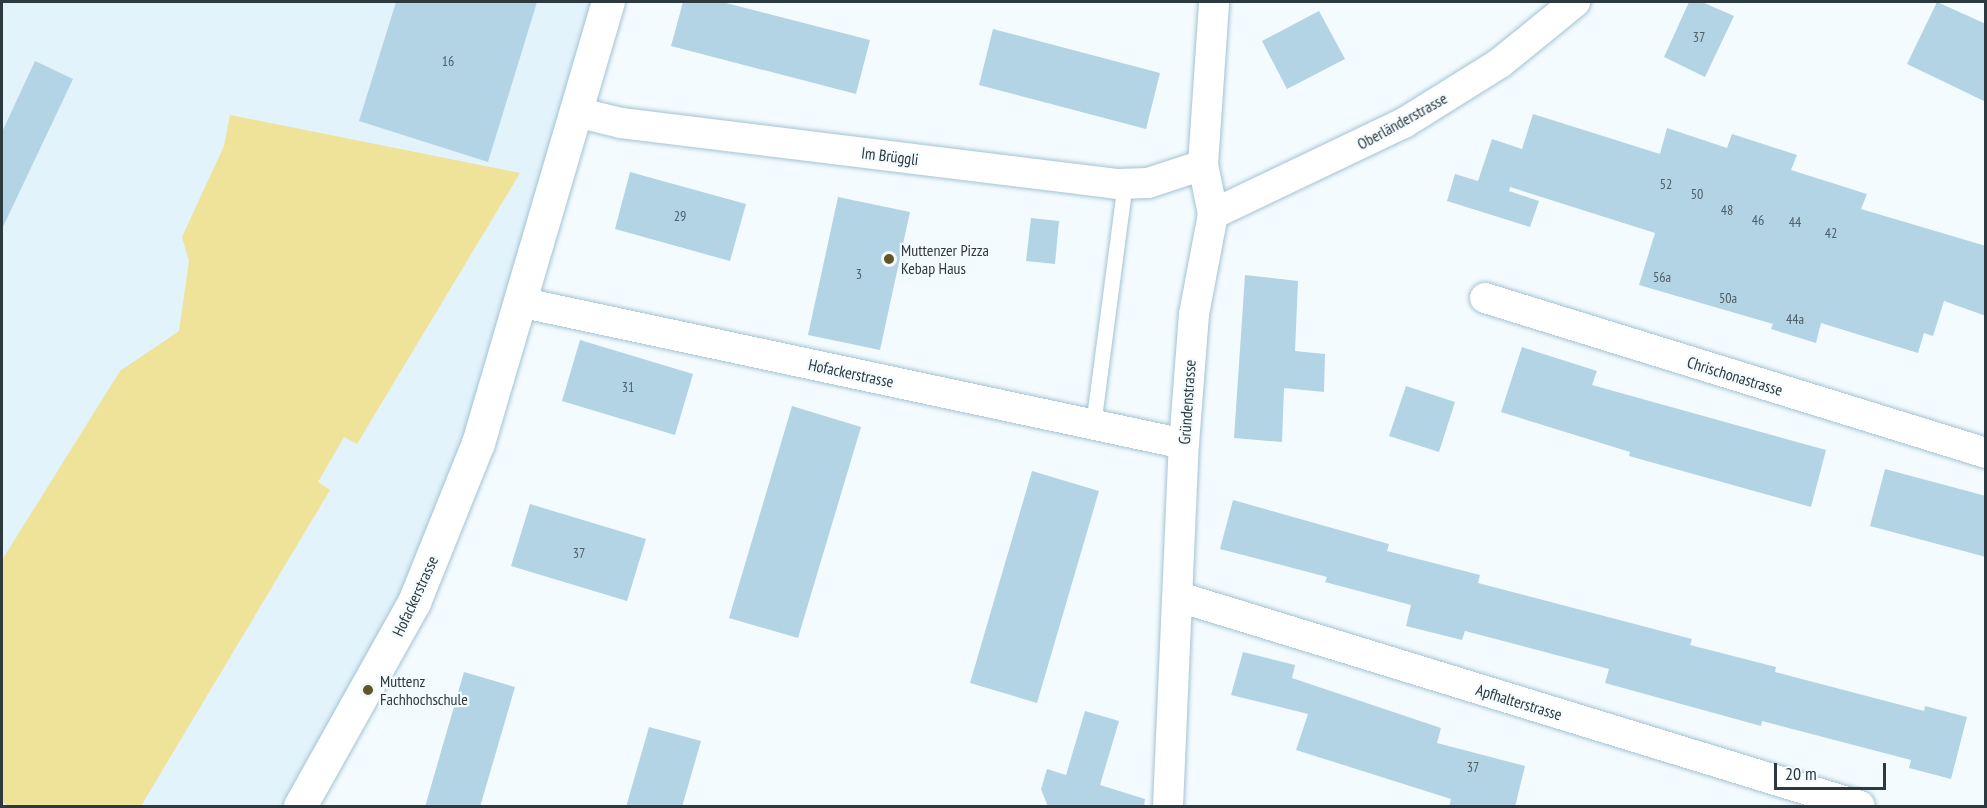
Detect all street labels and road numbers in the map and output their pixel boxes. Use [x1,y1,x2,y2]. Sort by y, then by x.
street label: Oberländerstrasse [1354,88,1450,154]
street label: Im Brüggli [860,143,920,169]
street label: Chrischonastrasse [1685,352,1785,400]
street label: Hofackerstrasse [807,355,895,391]
street label: Gründenstrasse [1174,359,1200,445]
street label: Hofackerstrasse [388,553,442,639]
street label: Apfhalterstrasse [1474,680,1564,724]

